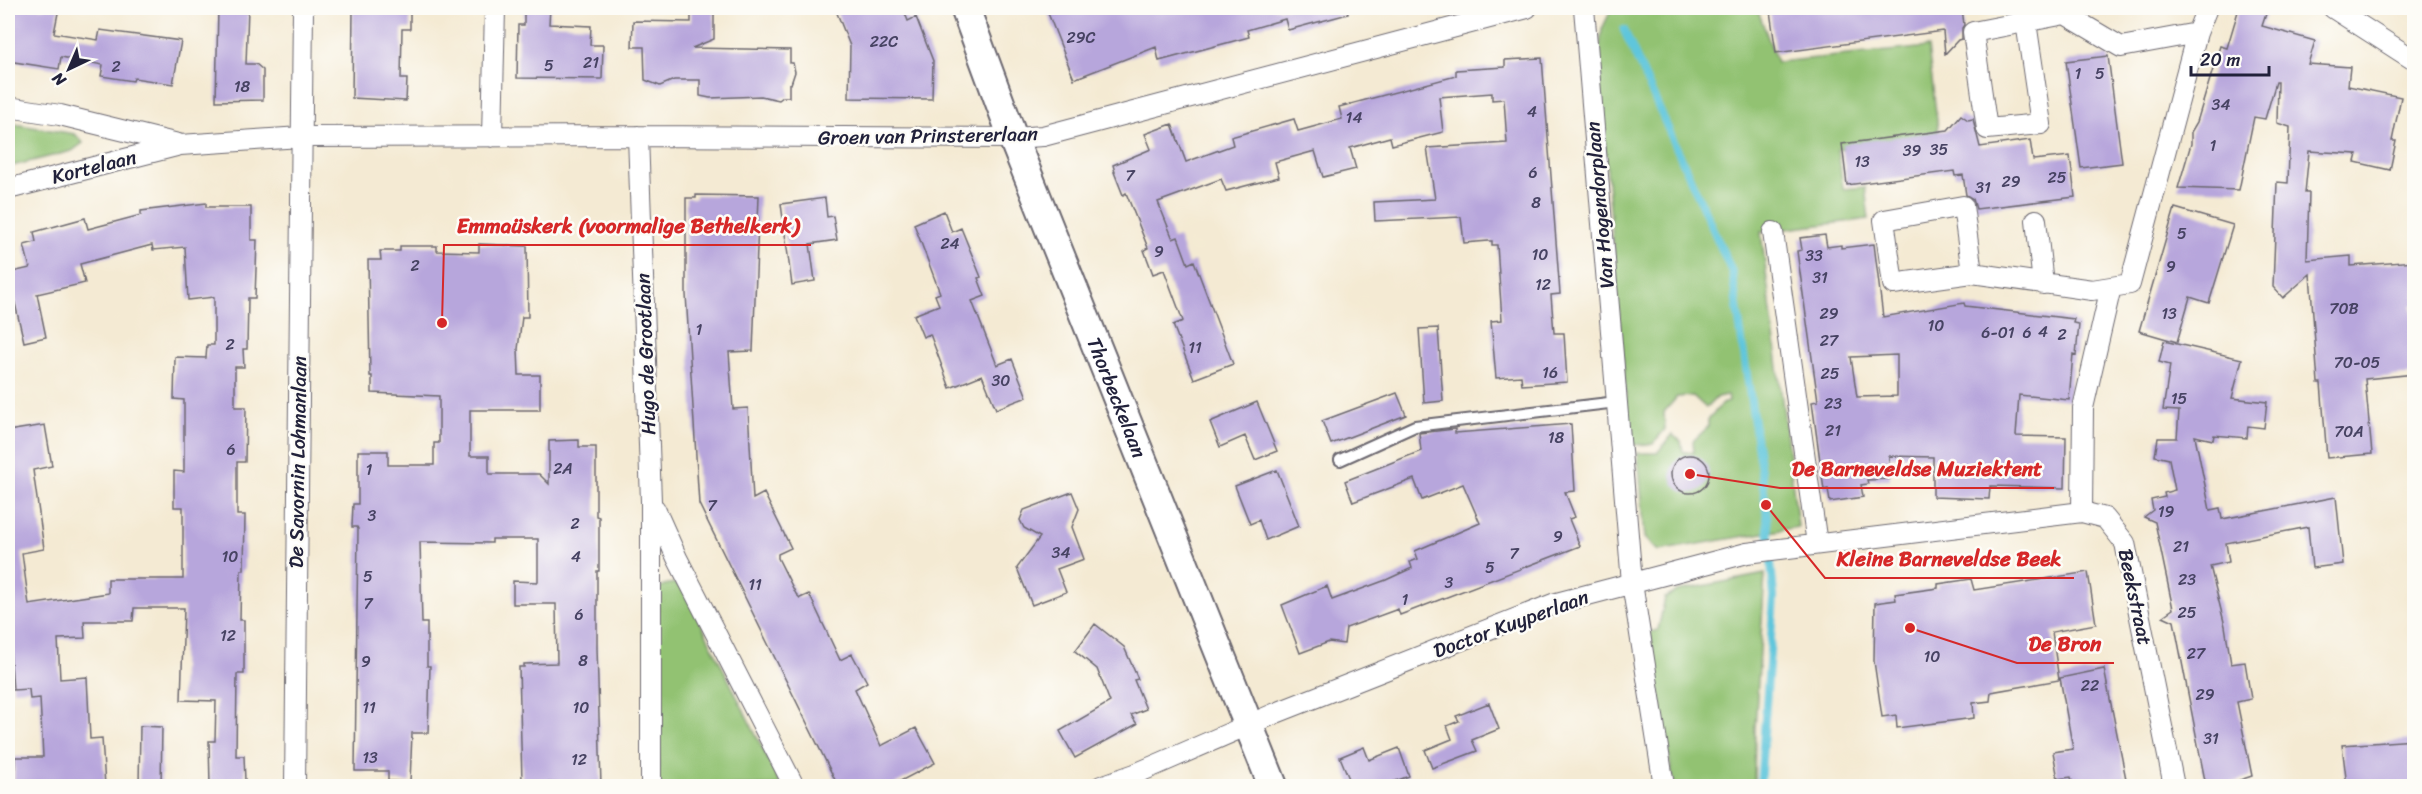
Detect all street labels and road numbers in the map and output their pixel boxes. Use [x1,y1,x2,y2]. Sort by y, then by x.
street label: Groen van Prinstererlaan [818,117,1038,155]
street label: Van Hogendorplaan [1575,120,1625,290]
street label: Kortelaan [48,140,140,194]
street label: Hugo de Grootlaan [626,272,666,436]
street label: Thorbeckelaan [1077,332,1157,463]
street label: De Savornin Lohmanlaan [279,355,317,569]
street label: Beekstraat [2108,545,2162,649]
street label: Doctor Kuyperlaan [1428,580,1594,668]

